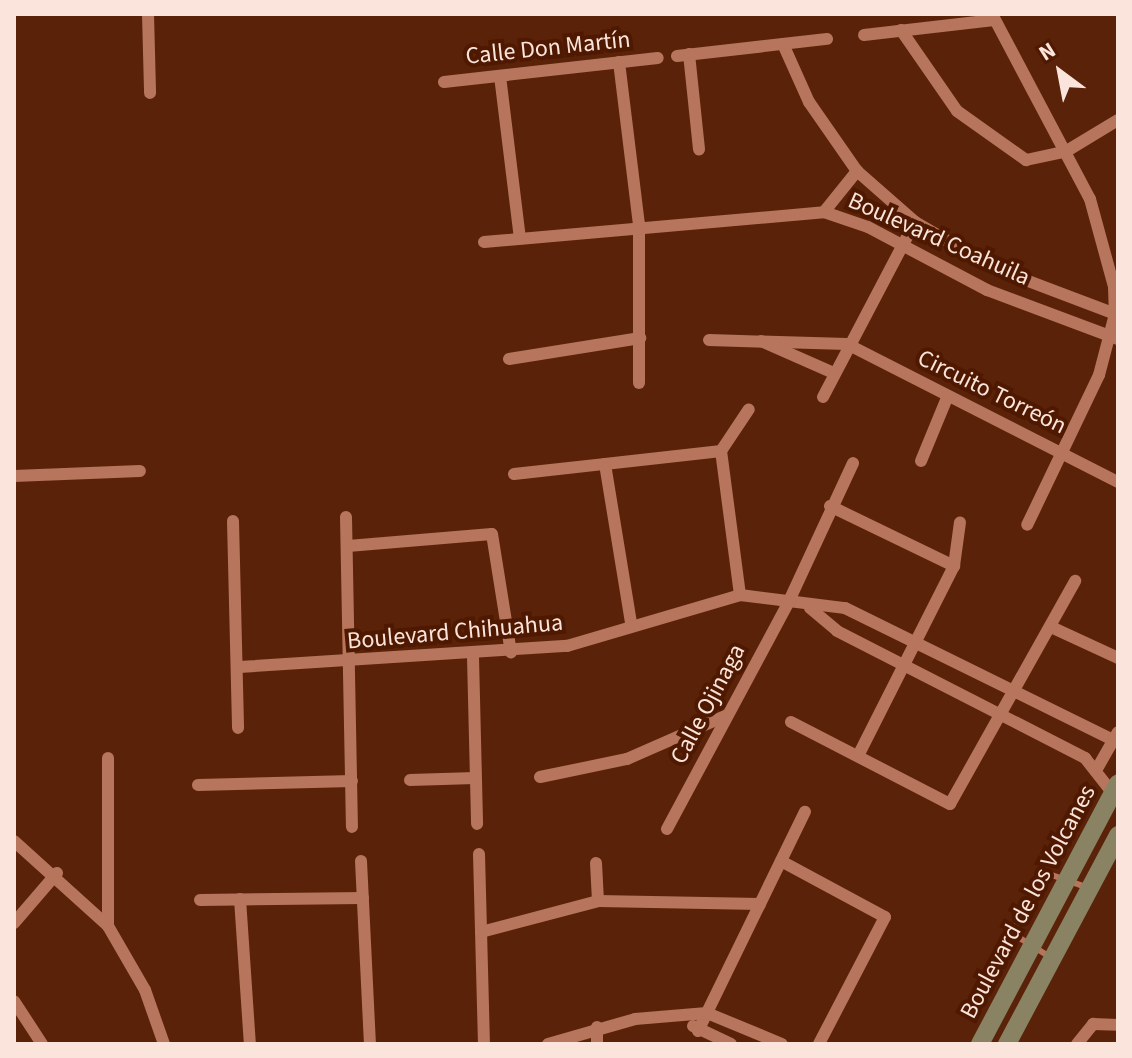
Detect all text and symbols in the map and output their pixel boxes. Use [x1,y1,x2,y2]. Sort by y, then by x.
street label: Calle Don Martín [464,25,632,71]
north arrow [1020,32,1100,112]
text: N [1033,34,1062,69]
street label: Boulevard Coahuila [844,186,1034,292]
street label: Circuito Torreón [913,344,1071,440]
street label: Boulevard Chihuahua [346,608,564,656]
street label: Calle Ojinaga [664,639,752,769]
street label: Boulevard de los Volcanes [954,780,1102,1024]

